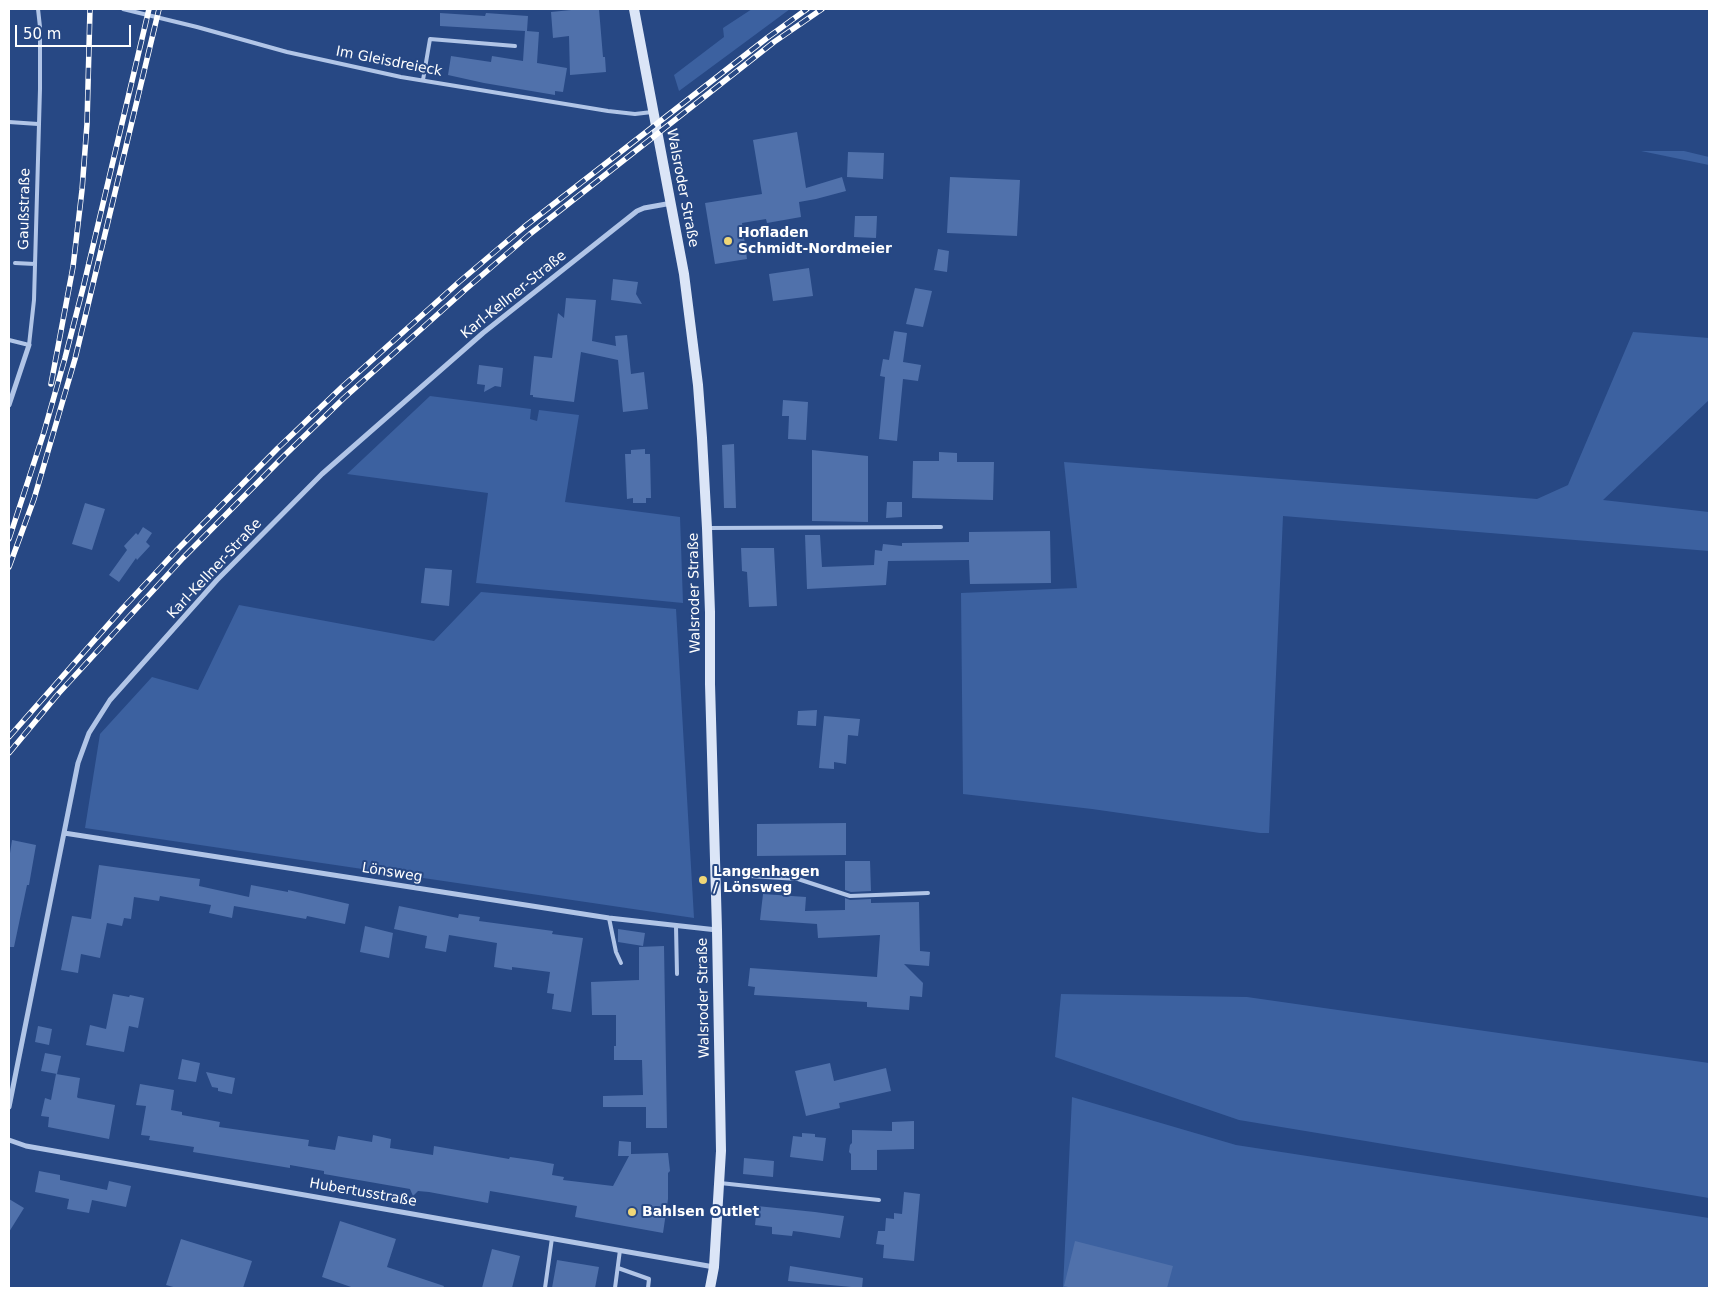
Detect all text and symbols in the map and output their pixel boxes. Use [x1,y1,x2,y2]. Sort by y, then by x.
scale bar [18,15,134,47]
text: 50 m [23,25,61,43]
street label: Im Gleisdreieck [334,43,444,81]
street label: Walsroder Straße [662,127,702,249]
street label: Gaußstraße [16,168,34,250]
place label: Hofladen Schmidt-Nordmeier [738,225,892,258]
marker: Hofladen Schmidt-Nordmeier [722,235,734,247]
street label: Karl-Kellner-Straße [458,247,570,343]
street label: Karl-Kellner-Straße [164,516,266,622]
street label: Walsroder Straße [686,533,704,653]
street label: Lönsweg [360,860,424,886]
place label: Langenhagen / Lönsweg [713,864,820,896]
marker: Langenhagen / Lönsweg [697,874,709,886]
street label: Walsroder Straße [695,938,713,1058]
street label: Hubertusstraße [308,1175,418,1211]
place label: Bahlsen Outlet [642,1204,759,1220]
marker: Bahlsen Outlet [626,1206,638,1218]

